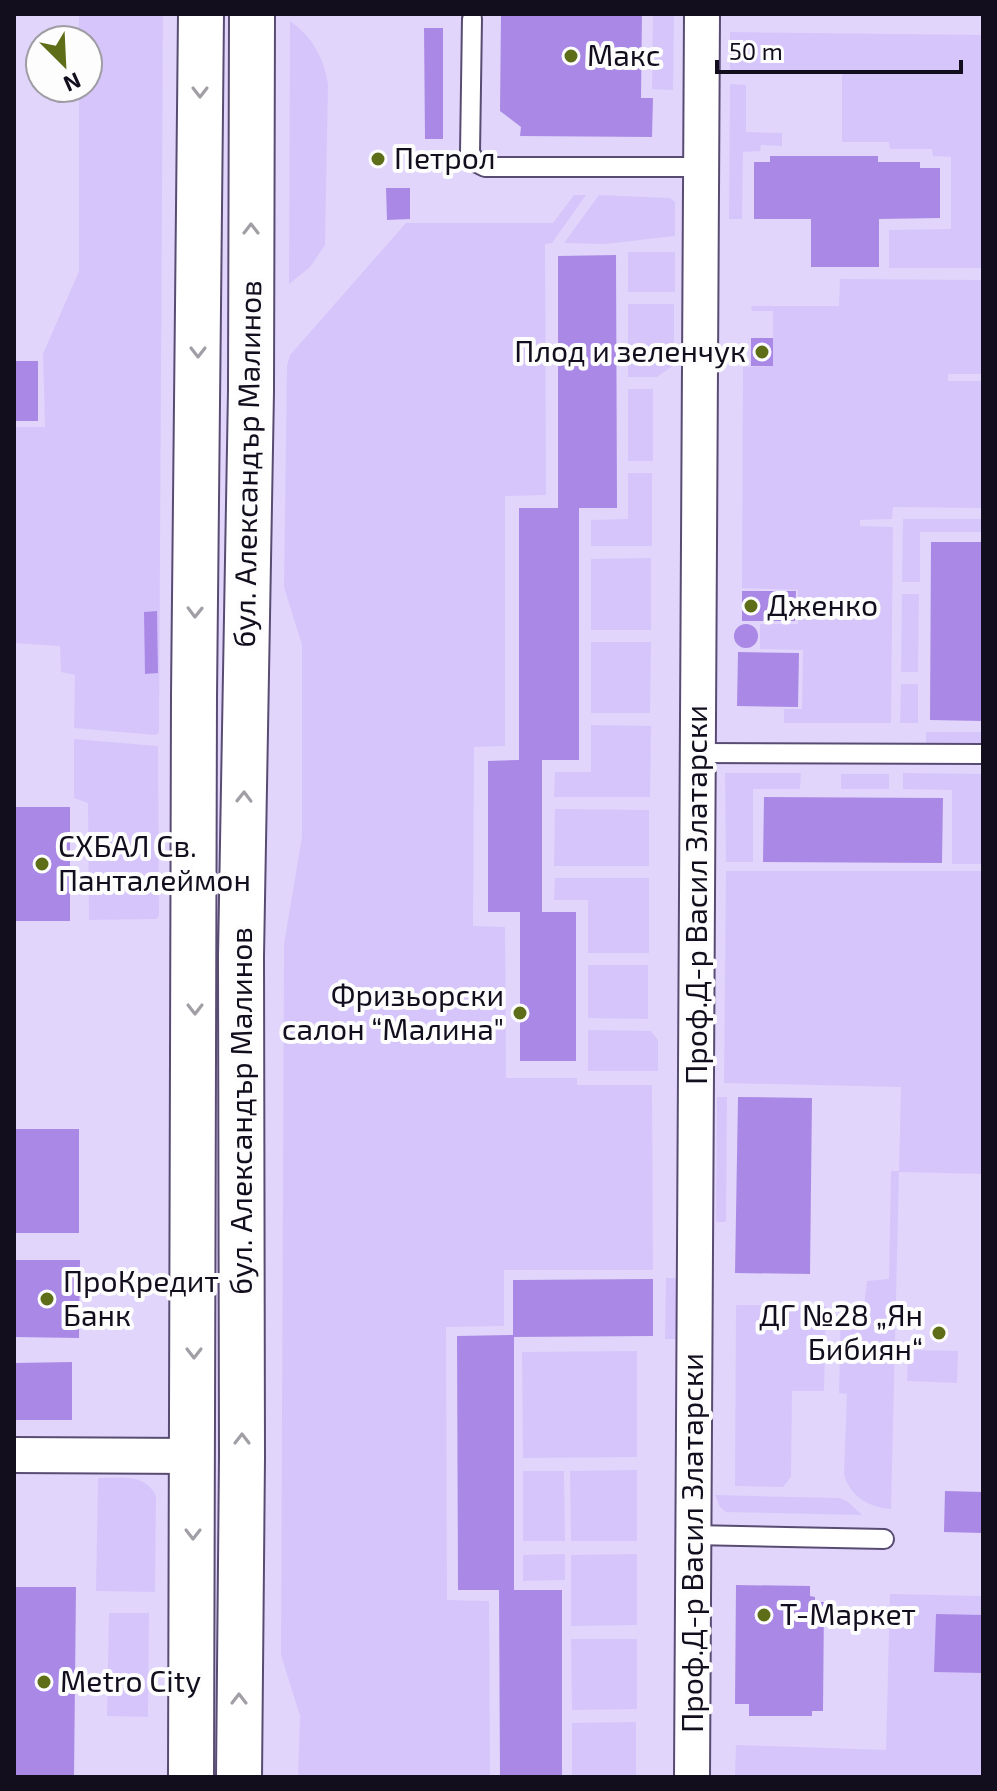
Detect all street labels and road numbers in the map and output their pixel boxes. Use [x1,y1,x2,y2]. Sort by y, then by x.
street label: бул. Александър Малинов [225,280,268,648]
street label: Проф.Д-р Васил Златарски [677,705,713,1085]
street label: бул. Александър Малинов [222,927,259,1295]
street label: Проф.Д-р Васил Златарски [673,1353,709,1733]

